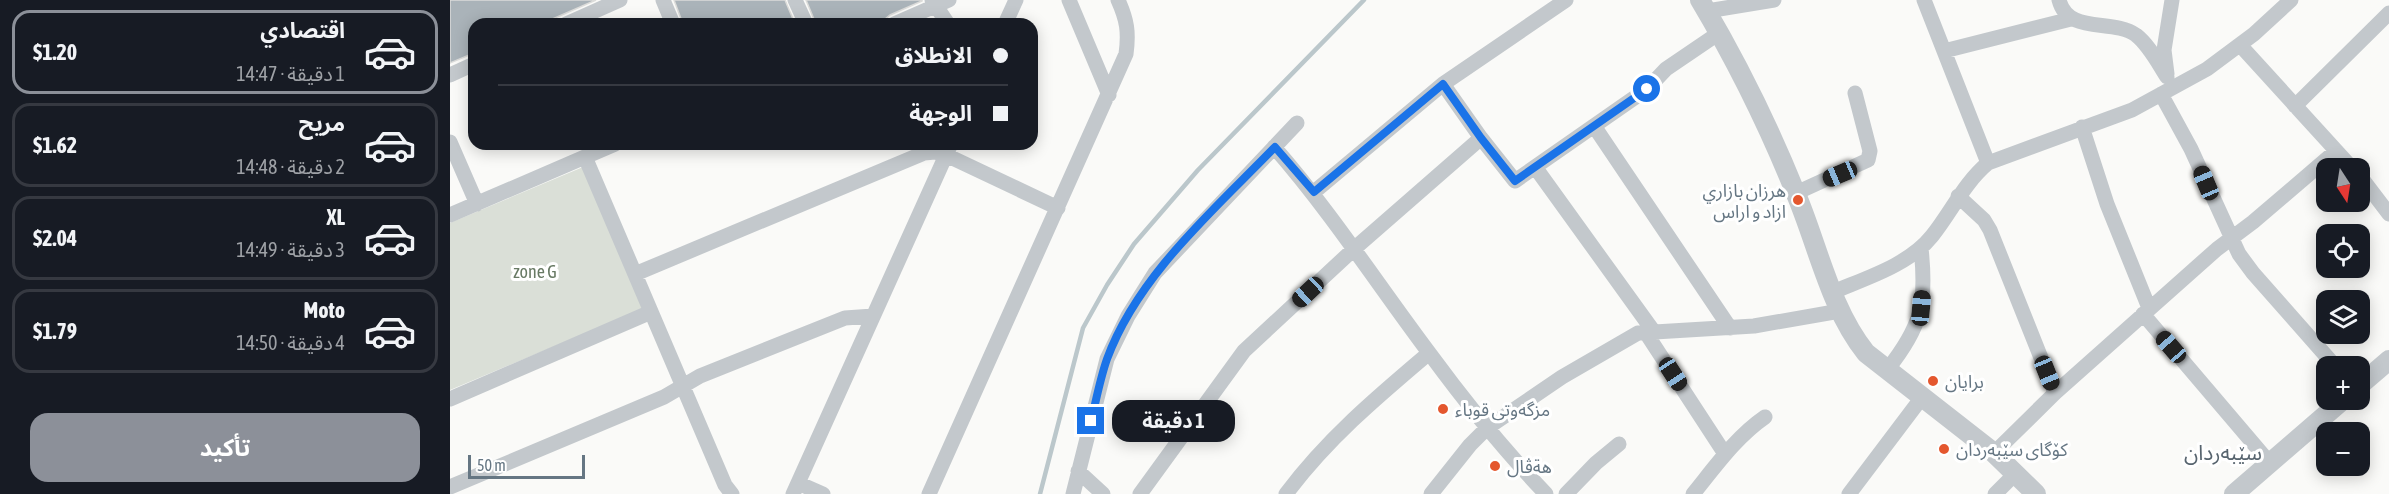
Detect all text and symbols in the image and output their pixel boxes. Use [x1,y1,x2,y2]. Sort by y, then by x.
text: اقتصادي [260,17,345,43]
icon: car [363,25,417,79]
text: $1.20 [33,39,77,65]
text: الانطلاق [895,42,972,68]
text: 1 دقيقة · 14:47 [236,62,345,85]
route start [1633,75,1660,102]
text: الوجهة [909,100,972,126]
text: مريح [299,110,345,136]
icon: car [363,118,417,172]
text: $1.62 [33,132,77,158]
text: 2 دقيقة · 14:48 [236,155,345,178]
north arrow [2316,158,2370,212]
map controls [2316,158,2370,476]
car [1820,159,1860,189]
car [2191,163,2221,203]
place label: هرزان بازاري ازاد و اراس [1702,180,1786,223]
marker: هرزان بازاري ازاد و اراس [1791,193,1805,207]
text: XL [327,204,345,230]
icon: car [363,211,417,265]
button: locate [2316,224,2370,278]
text: $2.04 [33,225,77,251]
text: 3 دقيقة · 14:49 [236,238,345,261]
park label: zone G [513,261,557,282]
car [1289,273,1327,311]
car [1910,289,1932,327]
button: layers [2316,290,2370,344]
text: Moto [303,297,345,323]
icon: car [363,304,417,358]
text: $1.79 [33,318,77,344]
car [2152,328,2190,366]
text: 4 دقيقة · 14:50 [236,331,345,354]
car [2032,353,2062,393]
car [1656,354,1690,394]
button: + [2316,356,2370,410]
place label: برايان [1945,371,1984,393]
marker: برايان [1926,374,1940,388]
place label: مزگەوتی قوباء [1455,399,1550,421]
callout: 1 دقيقة [1112,400,1235,442]
marker: مزگەوتی قوباء [1436,402,1450,416]
route end [1077,407,1104,434]
text: 1 دقيقة [1142,409,1205,432]
button: تأكيد [30,413,420,482]
button: − [2316,422,2370,476]
place label: کۆگای سێبەردان [1956,439,2068,461]
district label: سێبەردان [2184,440,2262,465]
marker: کۆگای سێبەردان [1937,442,1951,456]
scale bar [468,452,585,480]
text: 50 m [477,456,506,474]
place label: هةڤال [1507,456,1552,478]
marker: هةڤال [1488,459,1502,473]

